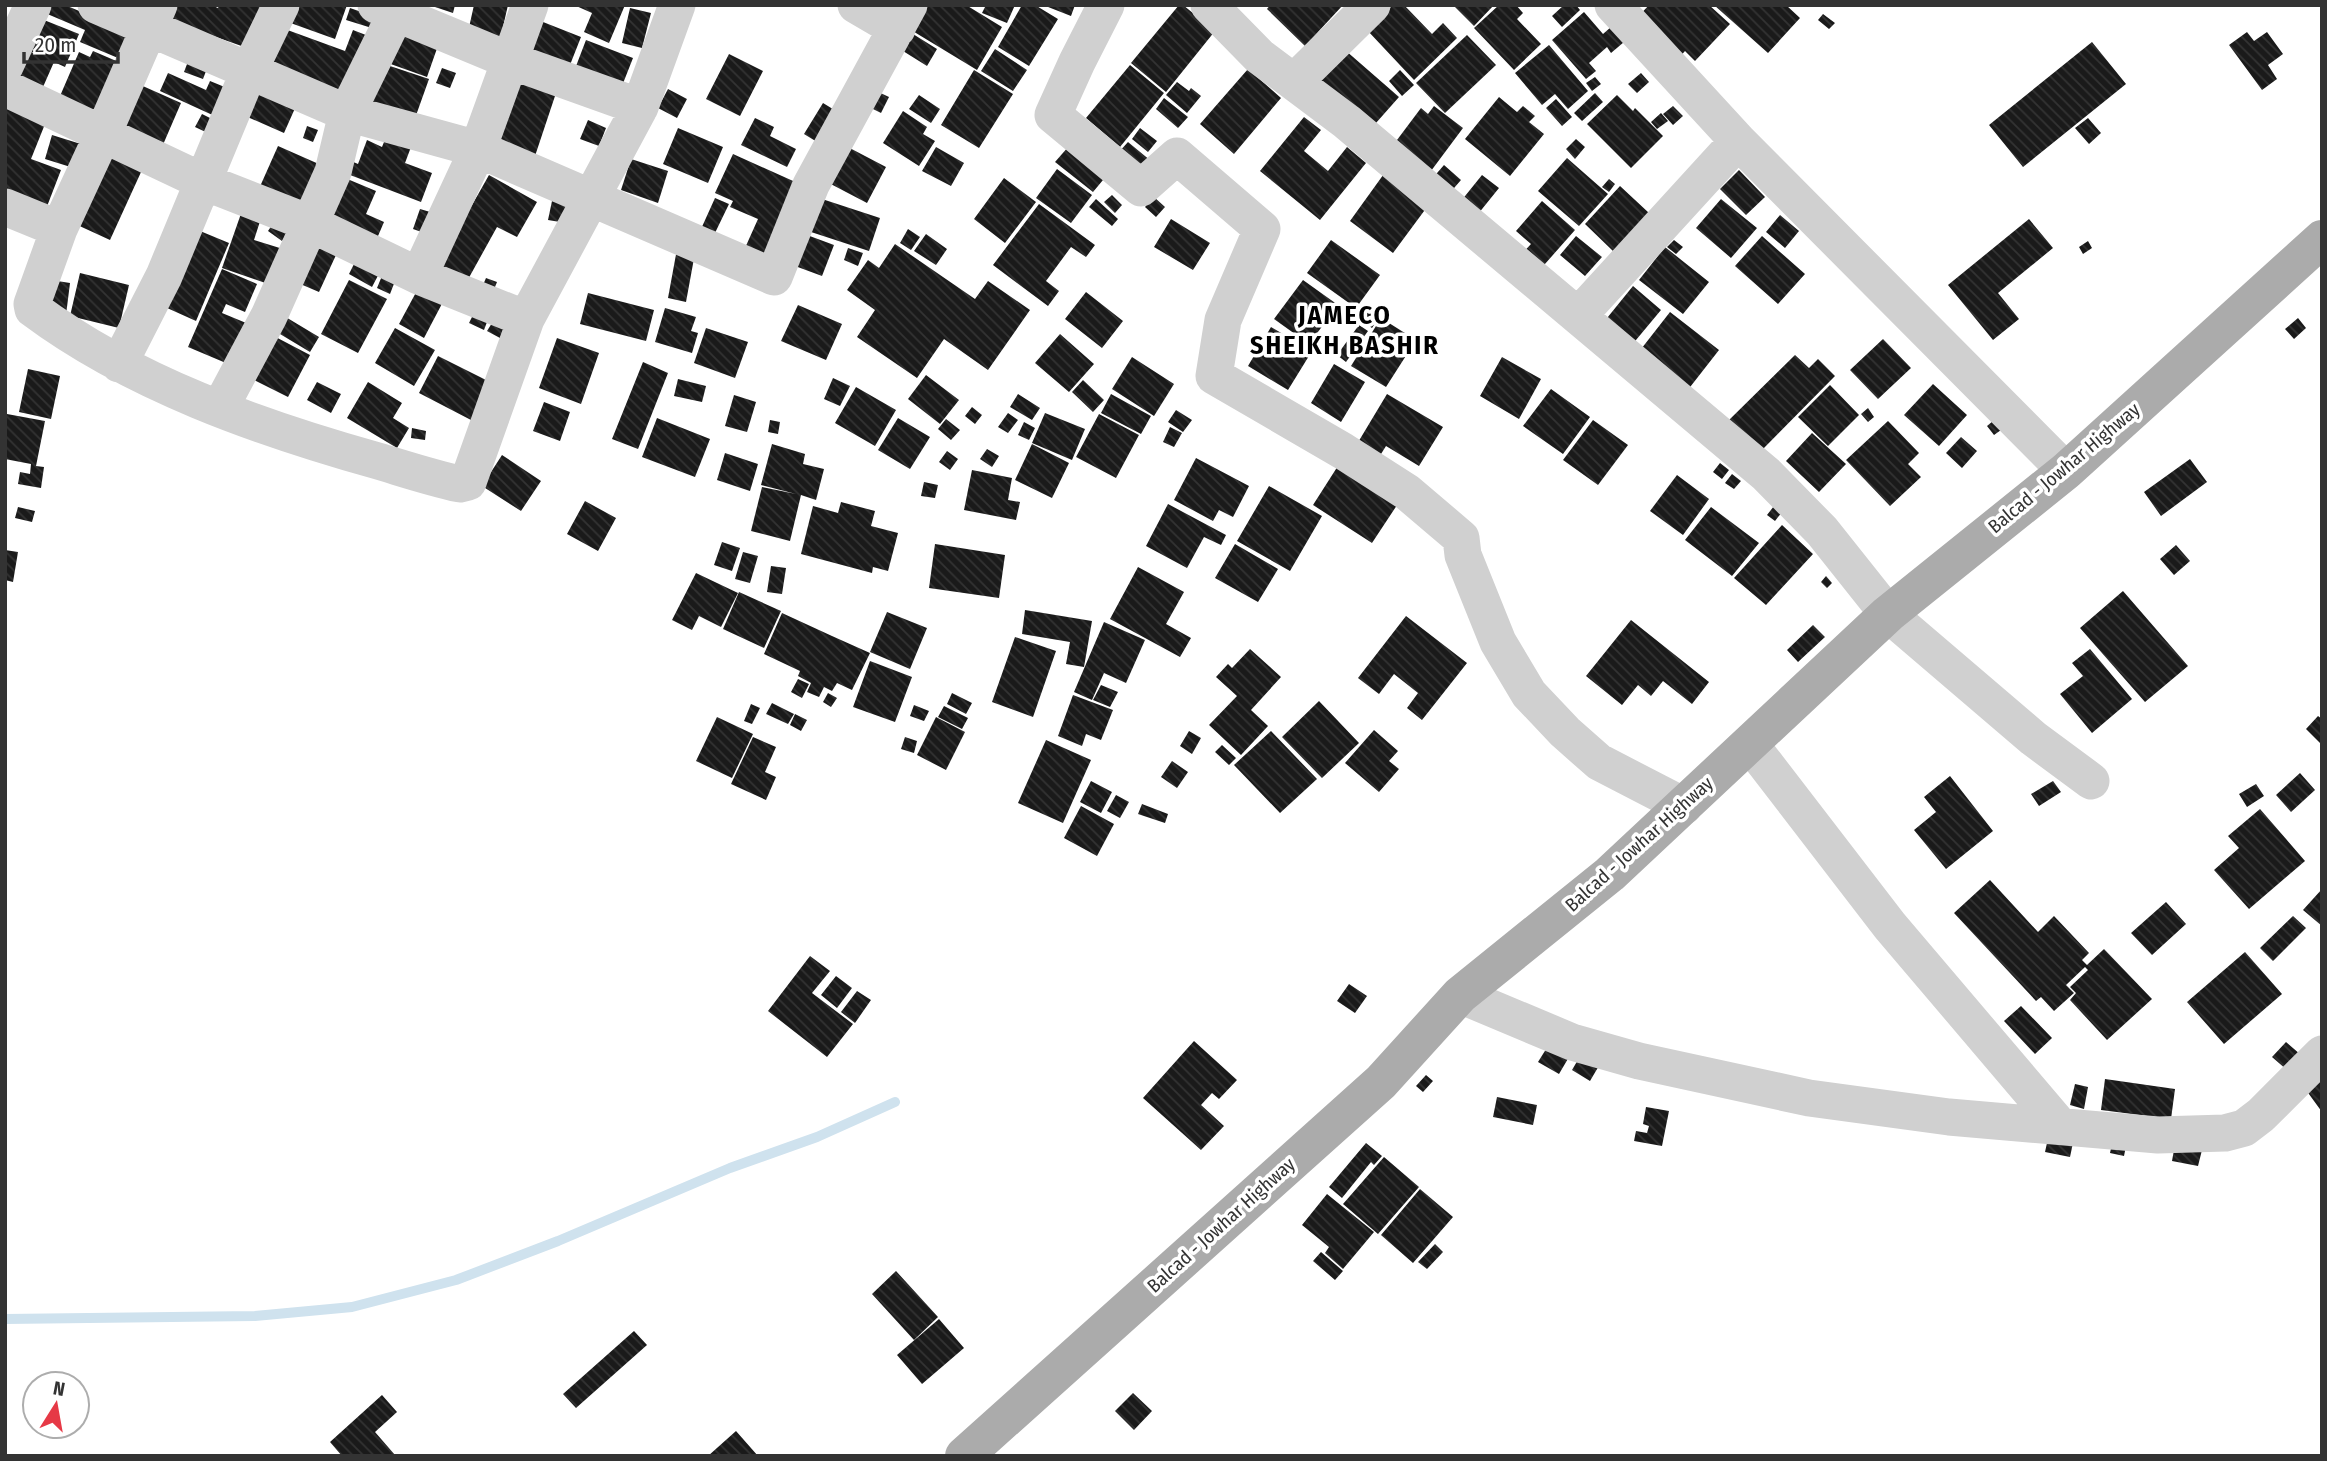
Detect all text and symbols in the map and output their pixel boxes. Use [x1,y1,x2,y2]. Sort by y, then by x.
scale bar [24,21,119,65]
text: 20 m [35,32,76,58]
district label: JAMECO SHEIKH BASHIR [1250,300,1440,361]
street label: Balcad - Jowhar Highway [1984,398,2145,538]
street label: Balcad - Jowhar Highway [1560,771,1718,916]
street label: Balcad - Jowhar Highway [1142,1152,1300,1297]
north arrow [21,1370,91,1440]
text: N [51,1376,67,1401]

